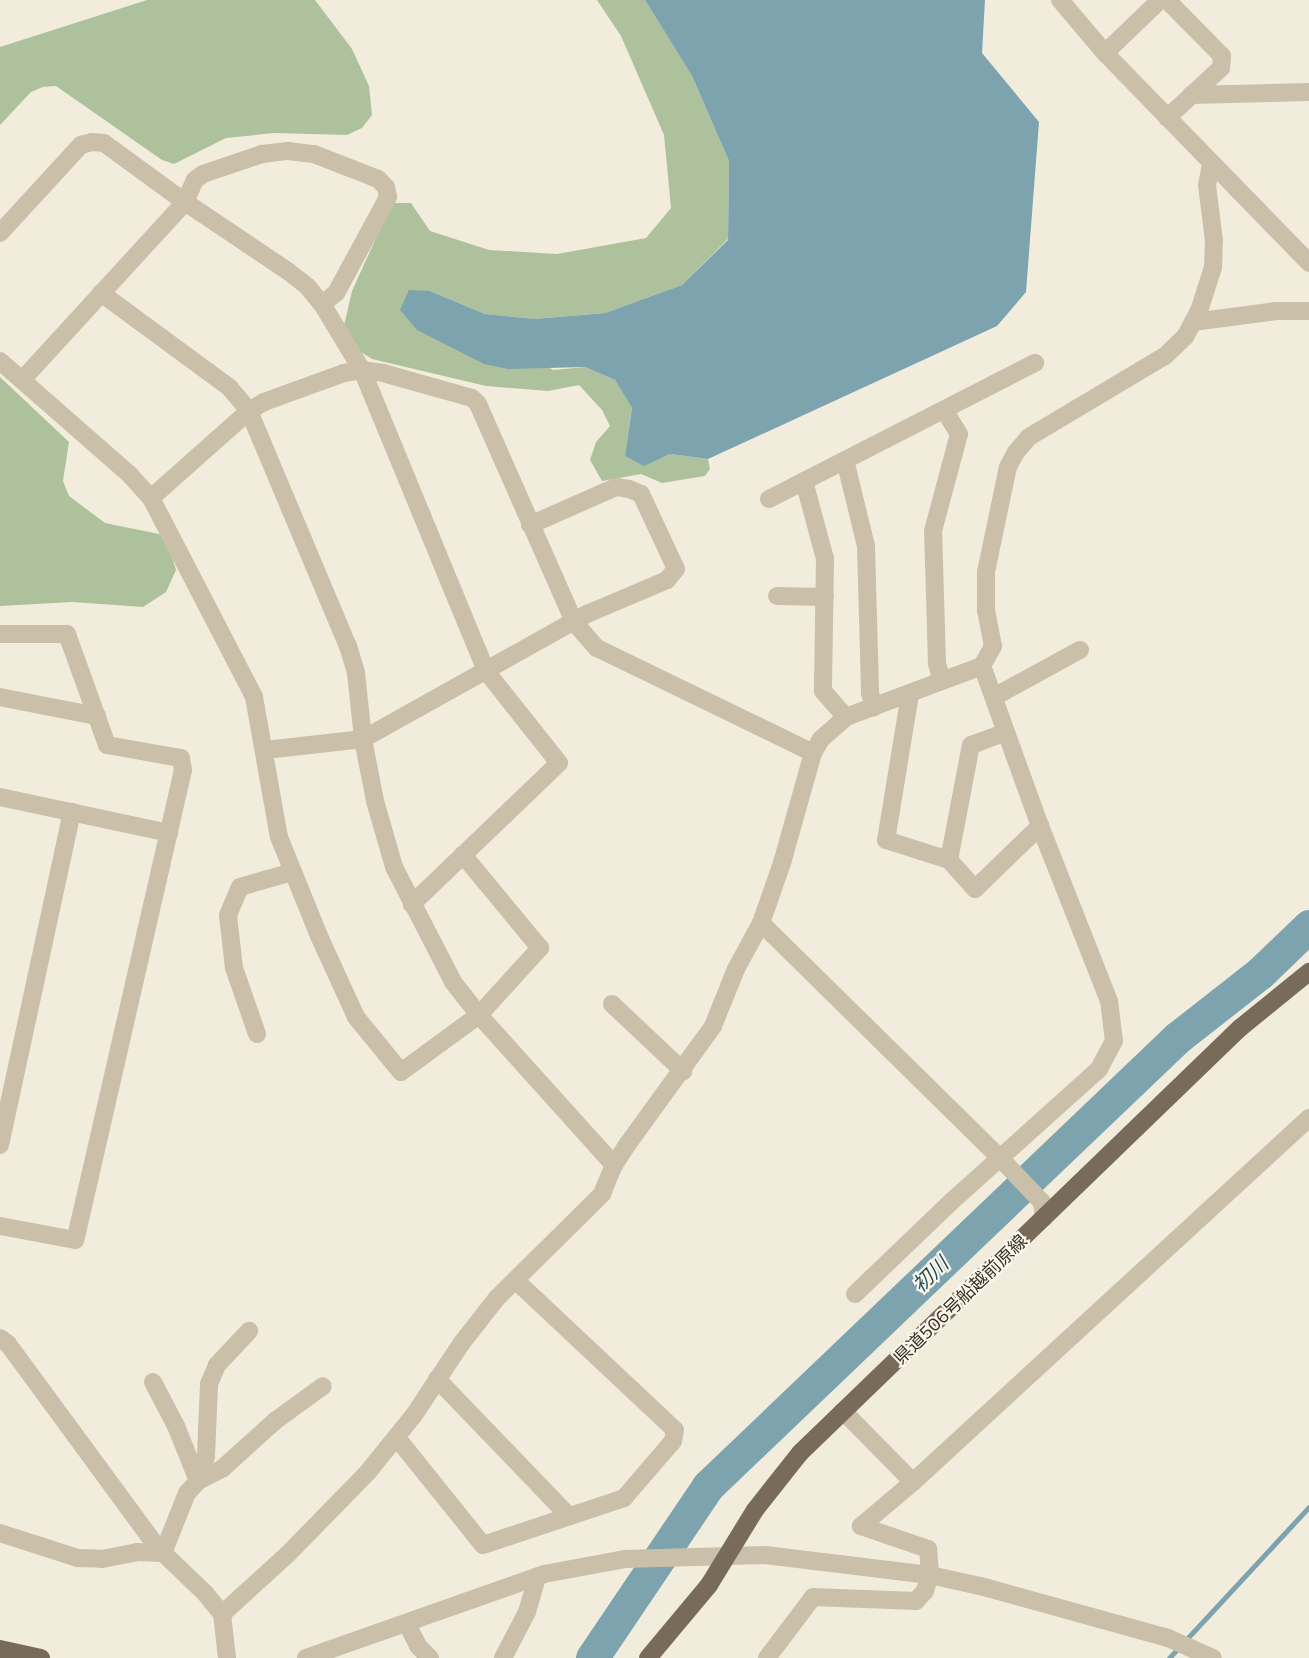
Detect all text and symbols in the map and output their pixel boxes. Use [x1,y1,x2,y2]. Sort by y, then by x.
street label: 県道506号船越前原線 [889,1230,1031,1368]
water label: 初川 [907,1251,953,1297]

